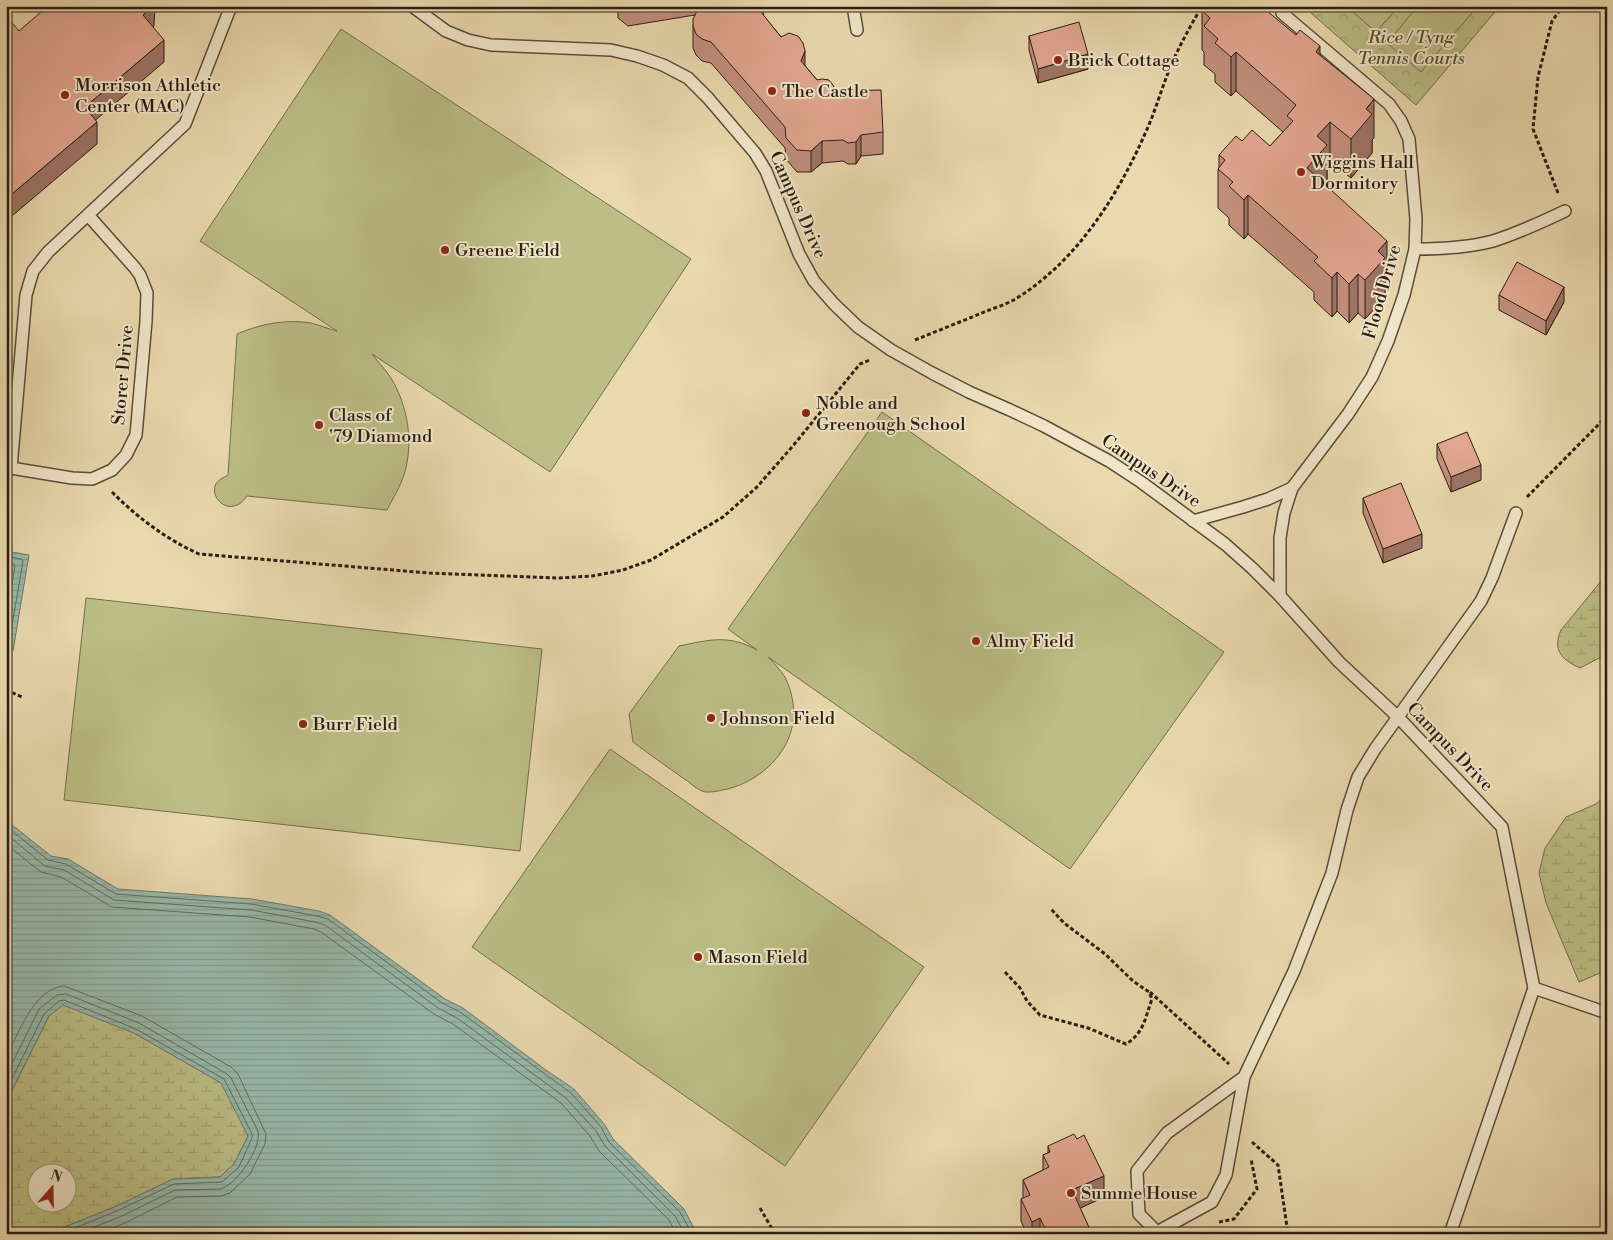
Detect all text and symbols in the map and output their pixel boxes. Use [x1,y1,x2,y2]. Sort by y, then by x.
park label: Rice / Tyng Tennis Courts [1357,26,1465,70]
place label: Brick Cottage [1067,49,1180,72]
marker: Brick Cottage [1052,54,1064,66]
place label: Morrison Athletic Center (MAC) [75,74,221,118]
place label: The Castle [782,80,868,103]
marker: The Castle [766,85,778,97]
marker: Morrison Athletic Center (MAC) [59,89,71,101]
street label: Campus Drive [764,148,832,262]
place label: Wiggins Hall Dormitory [1310,151,1414,195]
marker: Wiggins Hall Dormitory [1295,166,1307,178]
place label: Greene Field [455,239,561,262]
street label: Flood Drive [1358,242,1406,342]
marker: Greene Field [439,244,451,256]
street label: Storer Drive [107,324,139,426]
place label: Noble and Greenough School [816,392,966,436]
place label: Class of '79 Diamond [329,404,433,448]
marker: Noble and Greenough School [800,407,812,419]
marker: Class of '79 Diamond [313,419,325,431]
street label: Campus Drive [1097,429,1205,513]
place label: Almy Field [985,630,1075,653]
marker: Almy Field [970,635,982,647]
street label: Campus Drive [1402,698,1498,796]
place label: Johnson Field [720,707,836,730]
marker: Johnson Field [705,712,717,724]
place label: Burr Field [312,713,399,736]
marker: Burr Field [297,718,309,730]
place label: Mason Field [708,946,808,969]
marker: Mason Field [692,951,704,963]
north arrow [28,1162,78,1212]
text: N [48,1166,64,1187]
place label: Summe House [1081,1182,1198,1205]
marker: Summe House [1065,1187,1077,1199]

